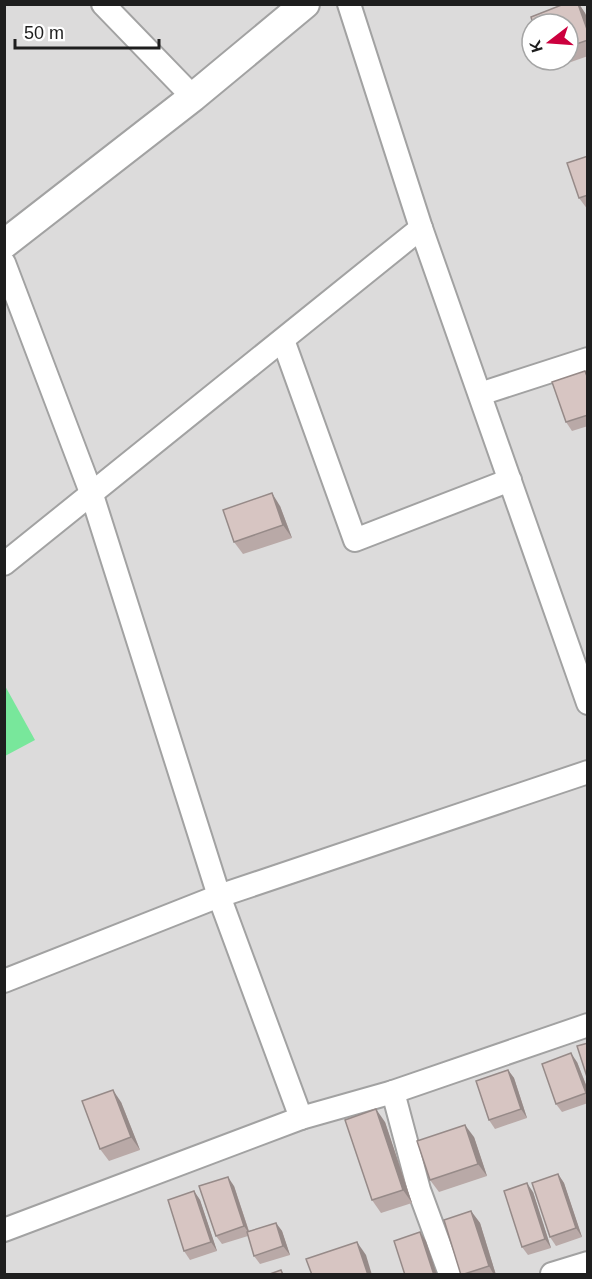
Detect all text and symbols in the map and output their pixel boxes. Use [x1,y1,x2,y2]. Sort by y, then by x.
scale bar [15,12,159,50]
north arrow [520,12,580,72]
text: 50 m [24,23,64,43]
text: K [526,38,546,54]

